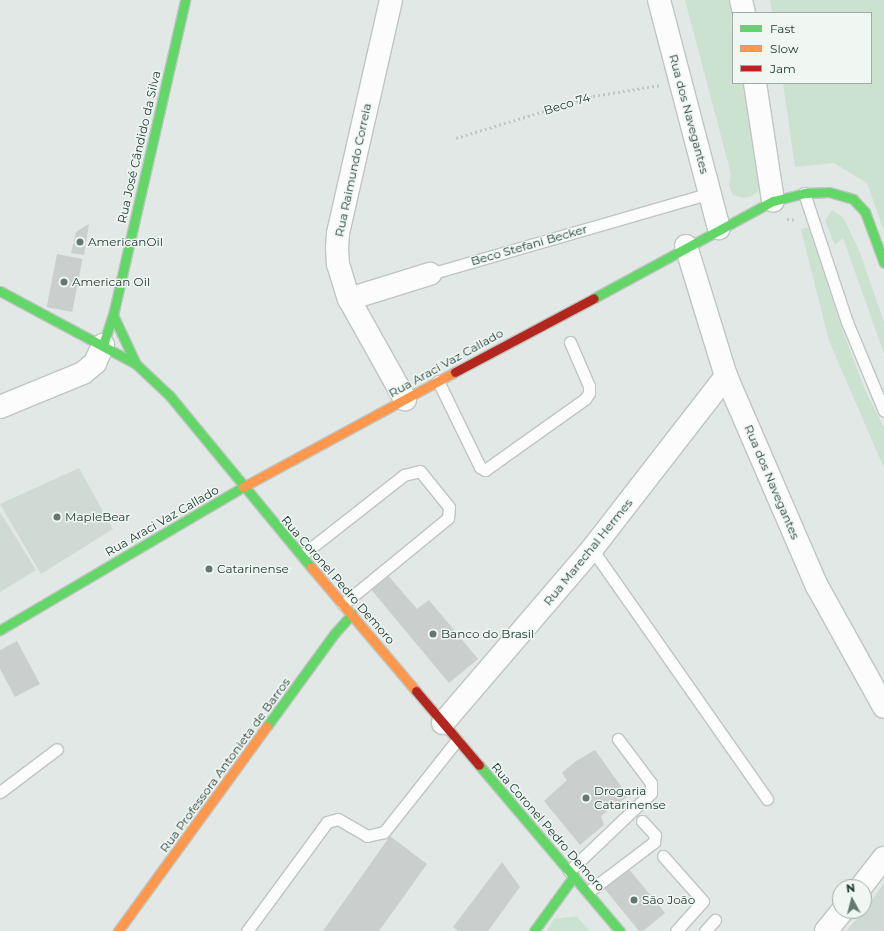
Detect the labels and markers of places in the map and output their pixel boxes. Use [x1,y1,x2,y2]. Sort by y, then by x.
place label: AmericanOil [88,235,163,249]
marker: AmericanOil [75,237,85,247]
place label: American Oil [72,275,150,289]
marker: American Oil [59,277,69,287]
place label: MapleBear [65,510,130,524]
marker: MapleBear [52,512,62,522]
place label: Catarinense [217,562,289,576]
marker: Catarinense [204,564,214,574]
place label: Banco do Brasil [441,627,534,641]
marker: Banco do Brasil [428,629,438,639]
place label: Drogaria Catarinense [594,784,666,812]
marker: Drogaria Catarinense [581,793,591,803]
place label: São João [642,893,695,907]
marker: São João [629,895,639,905]

